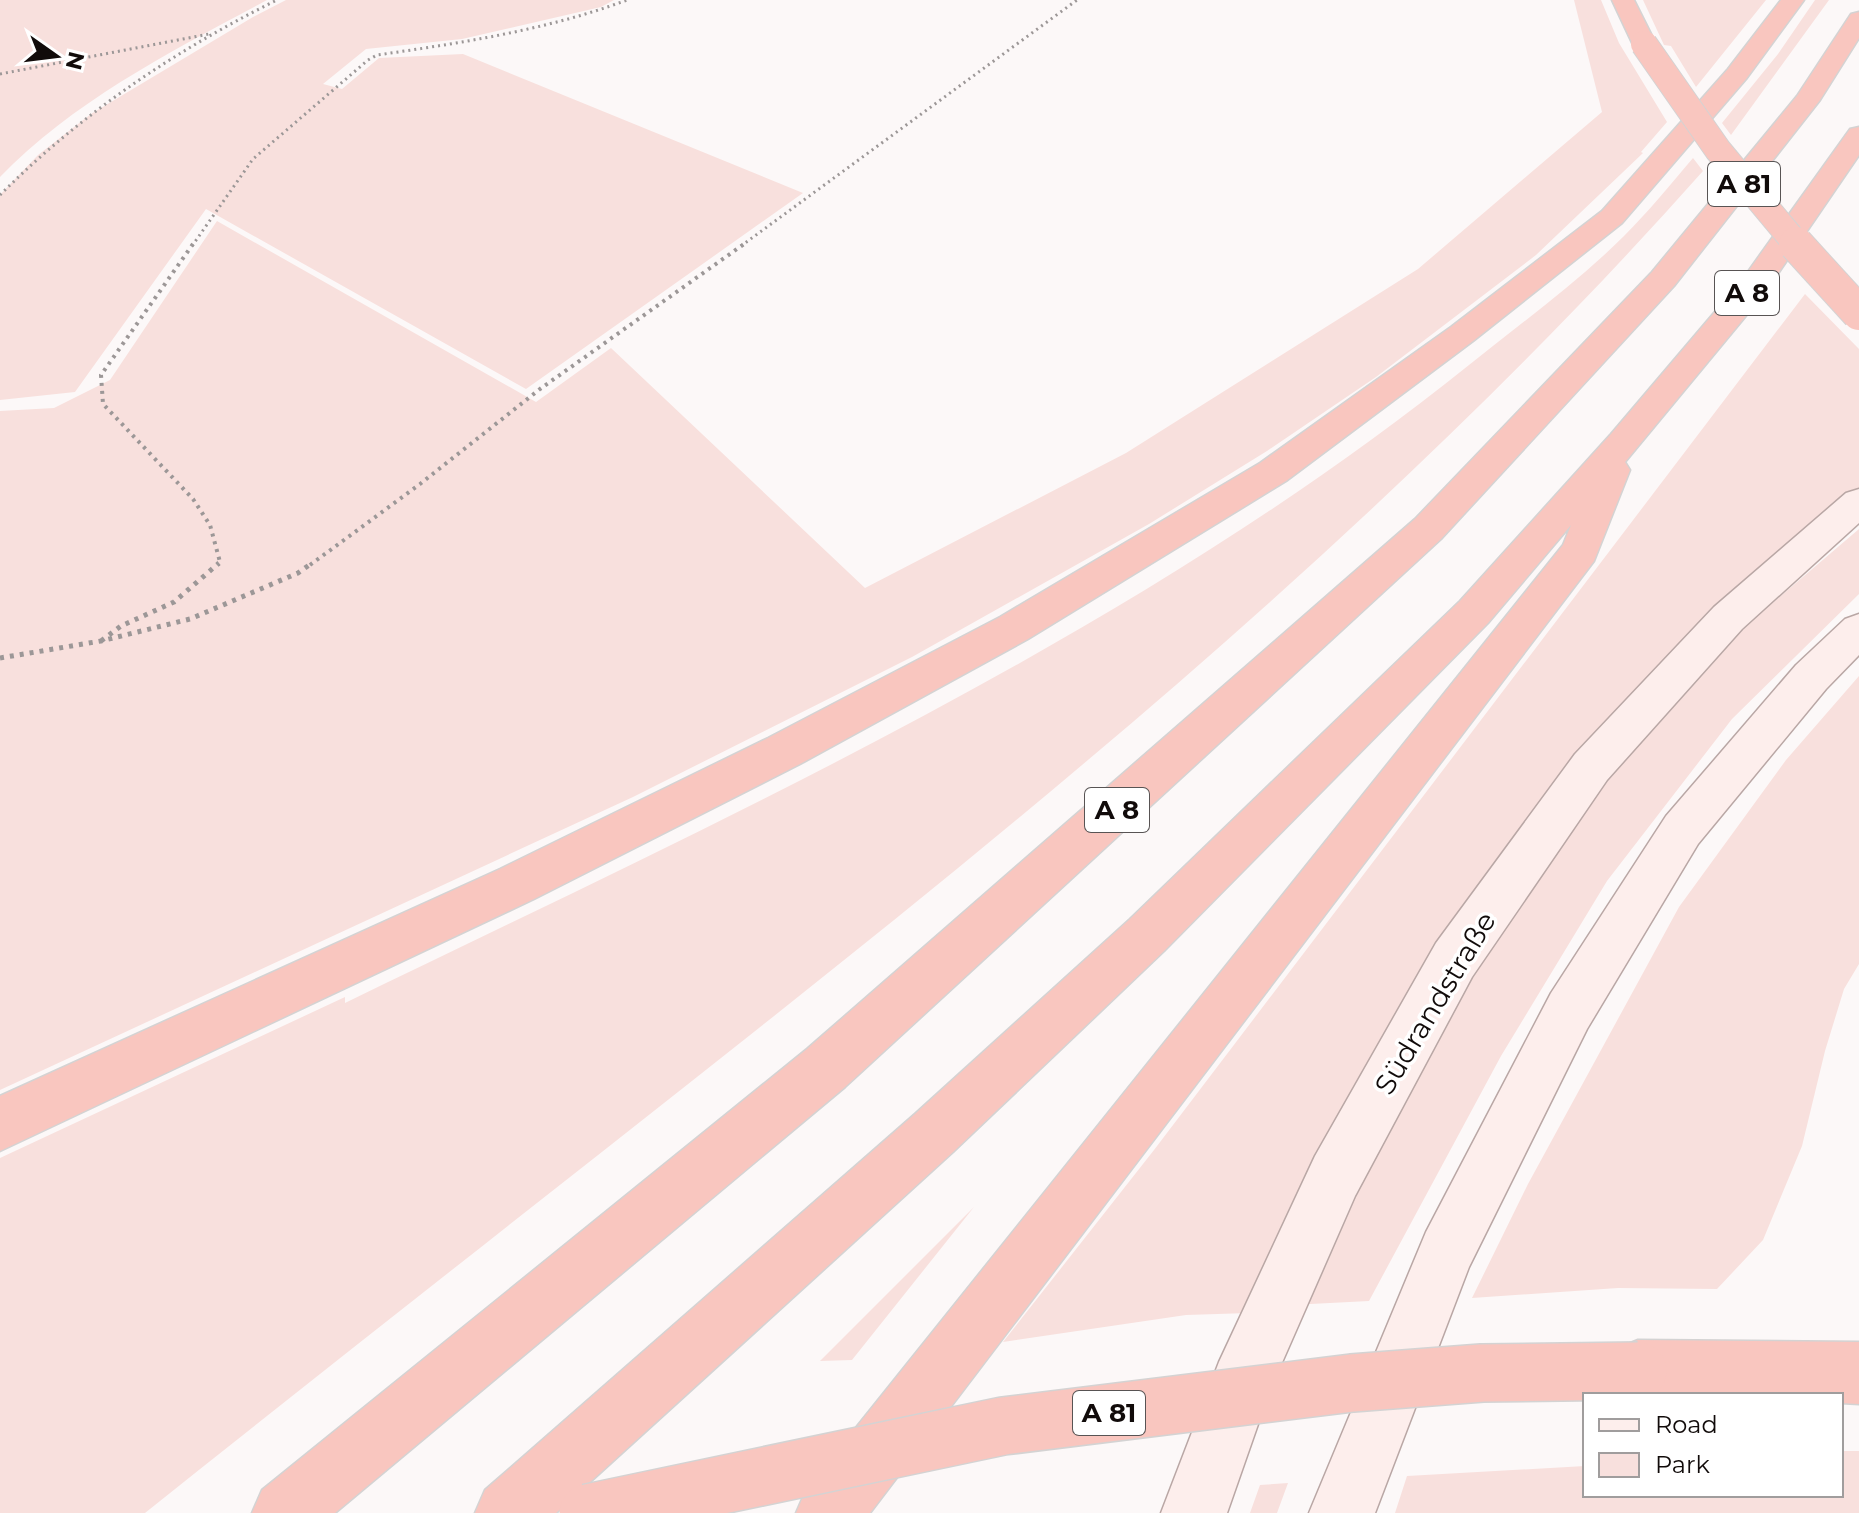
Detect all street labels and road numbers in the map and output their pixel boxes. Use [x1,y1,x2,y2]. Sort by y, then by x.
road number: A 81 [1708,162,1780,206]
road number: A 8 [1715,271,1779,315]
road number: A 8 [1085,788,1149,832]
street label: Südrandstraße [1367,906,1503,1100]
road number: A 81 [1073,1391,1145,1435]

